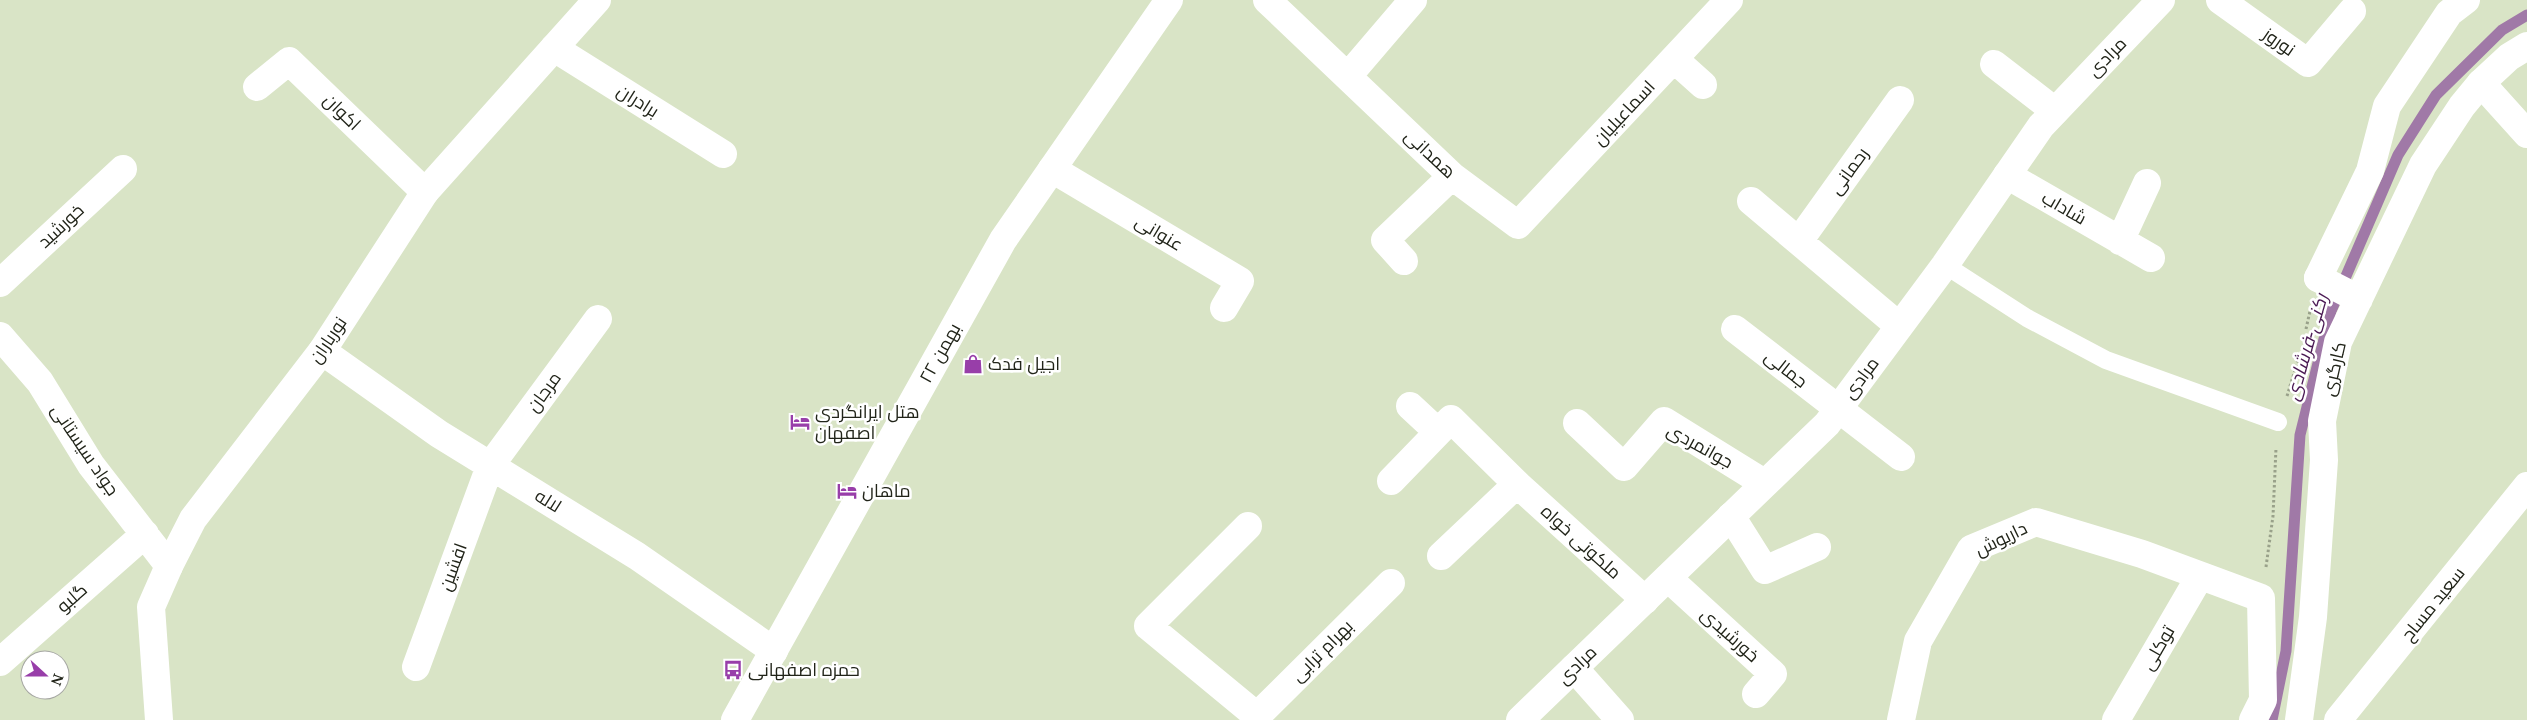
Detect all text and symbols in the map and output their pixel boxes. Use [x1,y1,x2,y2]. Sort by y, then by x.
street label: نوروز [2258,21,2301,61]
street label: مرادی [2081,31,2131,81]
street label: اسماعیلیان [1587,74,1660,150]
street label: برادران [613,78,664,122]
street label: اکوان [319,88,367,135]
street label: همدانی [1400,123,1461,183]
street label: رحمانی [1823,142,1873,199]
street label: شاداب [2038,185,2091,230]
street label: خورشید [32,198,89,253]
street label: عنوانی [1131,208,1188,256]
water label: رکنی-فرشادی [2278,289,2334,403]
street label: نورباران [303,311,352,368]
street label: ۲۲ بهمن [913,318,965,387]
street label: کارگری [2315,339,2351,398]
street label: جمالی [1760,344,1813,393]
place label: اجیل فدک [988,351,1060,375]
street label: مرادی [1837,352,1884,403]
shop icon: اجیل فدک [962,353,984,375]
street label: مرجان [520,366,566,416]
street label: جواد سیستانی [46,399,125,500]
place label: هتل ایرانگردی اصفهان [815,399,920,444]
hotel icon: هتل ایرانگردی اصفهان [789,411,811,433]
street label: جوانمردی [1663,417,1738,473]
place label: ماهان [862,478,911,502]
hotel icon: ماهان [836,480,858,502]
street label: لاله [531,483,566,517]
street label: ملکوتی خواه [1536,499,1627,584]
street label: داریوش [1970,515,2031,561]
street label: افشین [432,539,472,594]
street label: سعید مساح [2395,561,2470,646]
street label: گلبو [51,577,92,617]
street label: خورشیدی [1696,602,1765,667]
street label: بهرام ترابی [1285,614,1358,687]
street label: توکلی [2135,621,2180,674]
street label: مرادی [1551,639,1601,689]
north arrow [20,650,70,700]
place label: حمزه اصفهانی [748,657,860,681]
bus stop icon: حمزه اصفهانی [722,659,744,681]
text: N [47,671,68,688]

